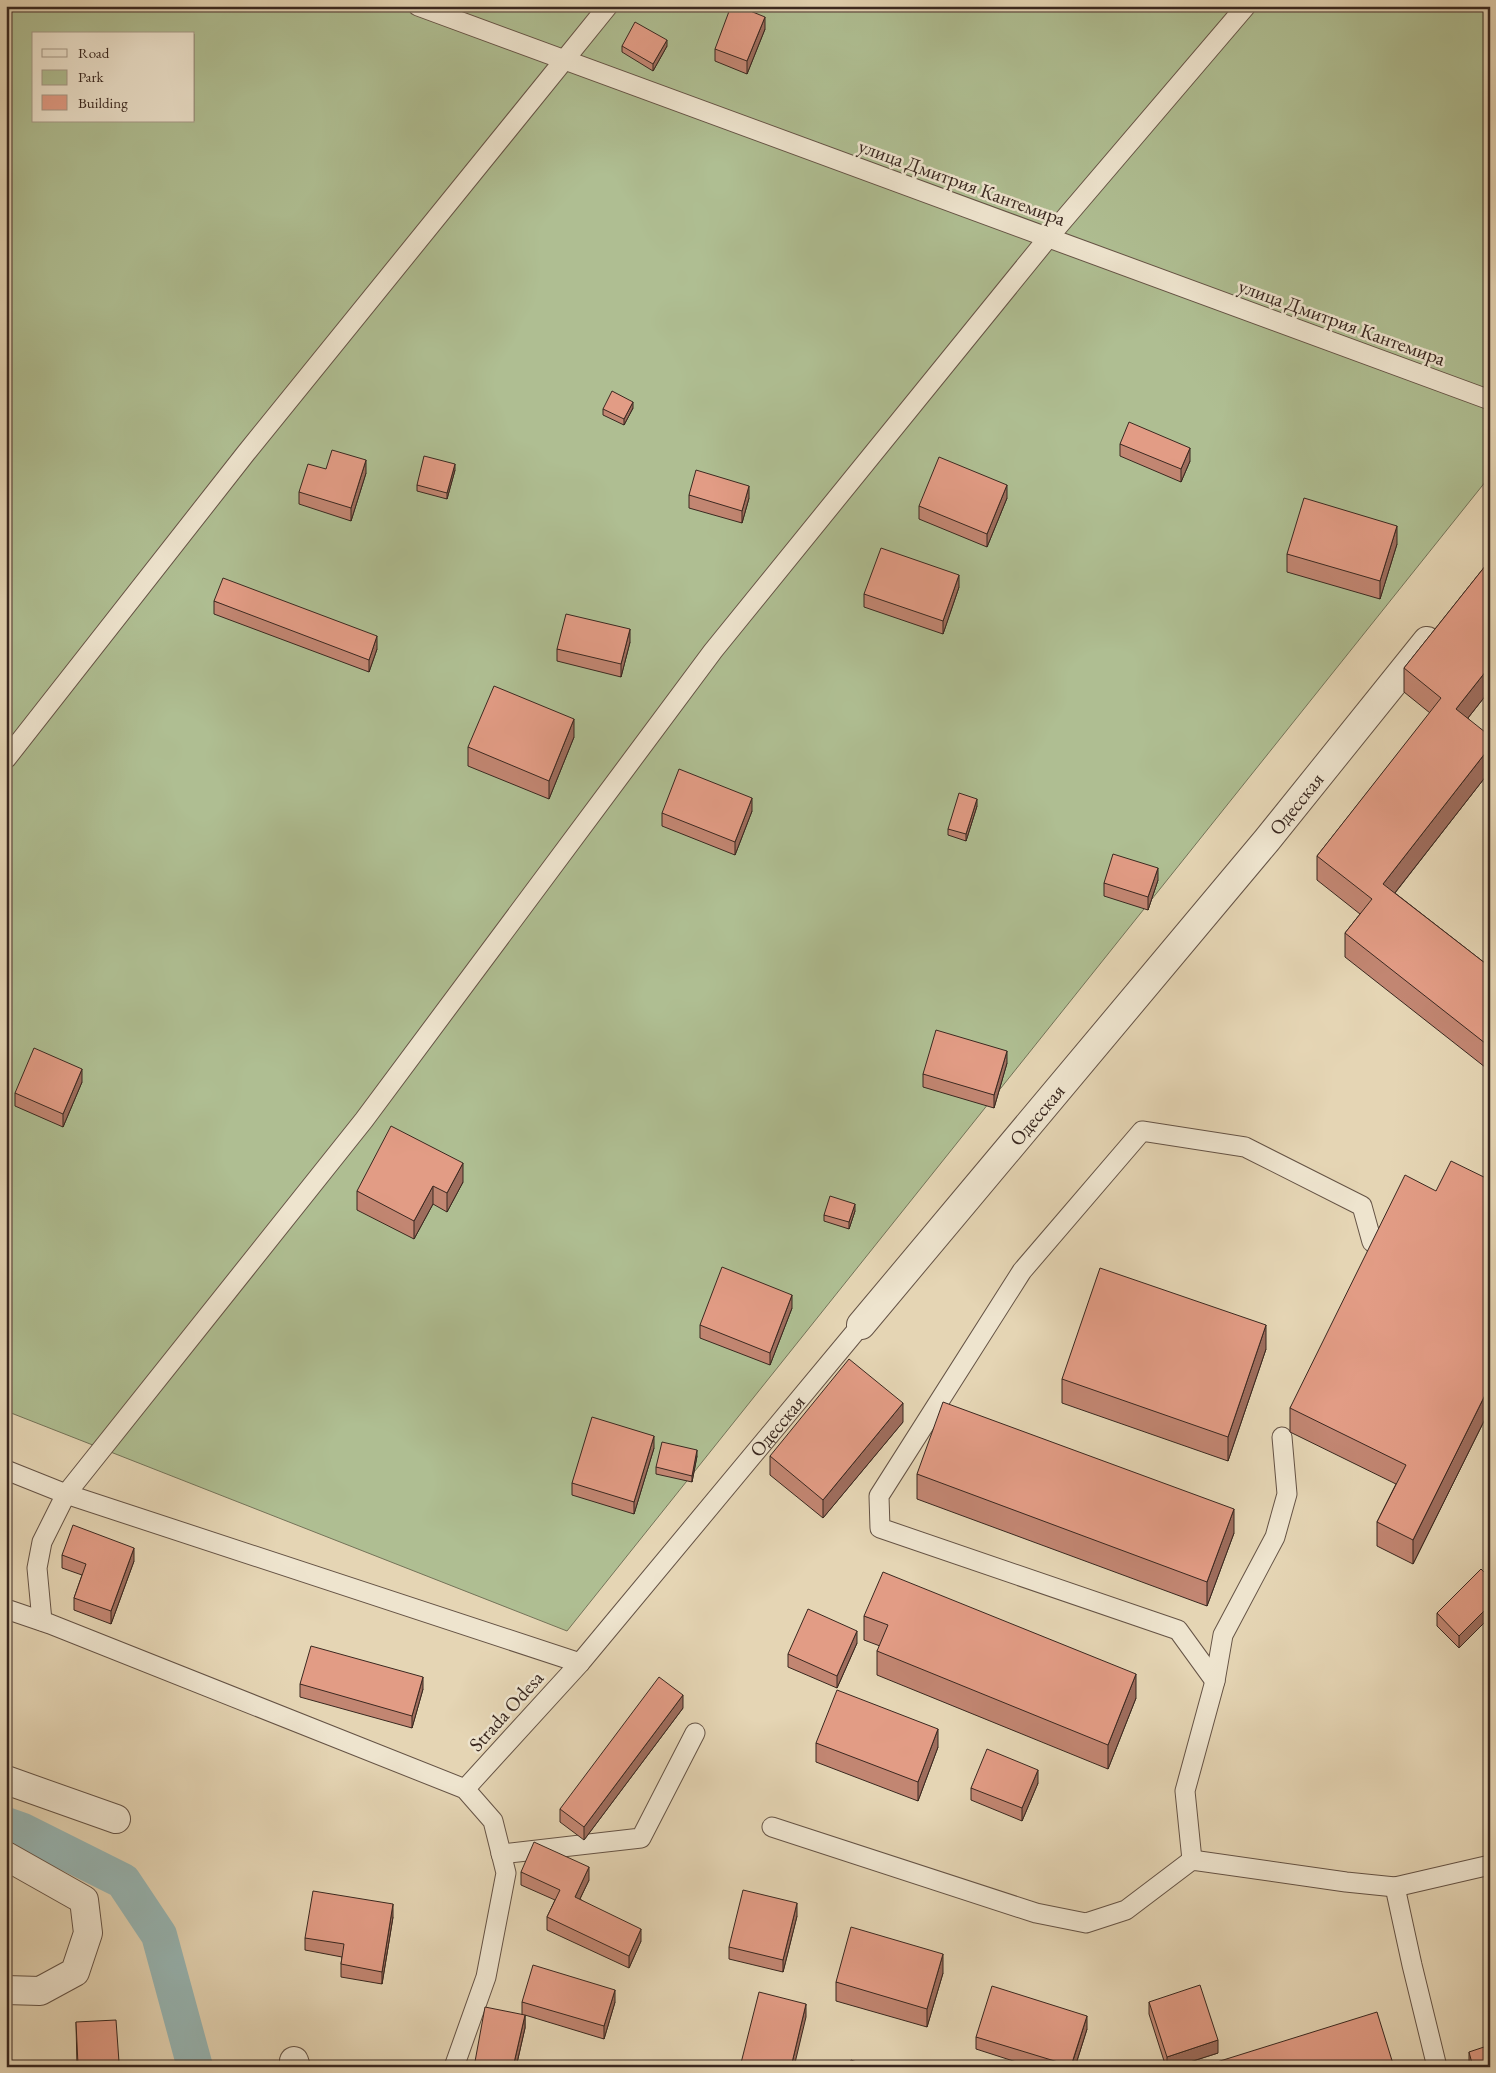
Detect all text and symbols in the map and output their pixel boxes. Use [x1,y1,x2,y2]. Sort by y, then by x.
legend [32,32,195,122]
text: Road [78,43,110,62]
text: Park [78,67,105,86]
text: Building [78,93,128,112]
street label: улица Дмитрия Кантемира [855,132,1069,232]
street label: улица Дмитрия Кантемира [1235,272,1449,372]
street label: Одесская [1263,767,1329,840]
street label: Одесская [1003,1078,1070,1151]
street label: Одесская [744,1389,811,1462]
street label: Strada Odesa [463,1665,549,1757]

